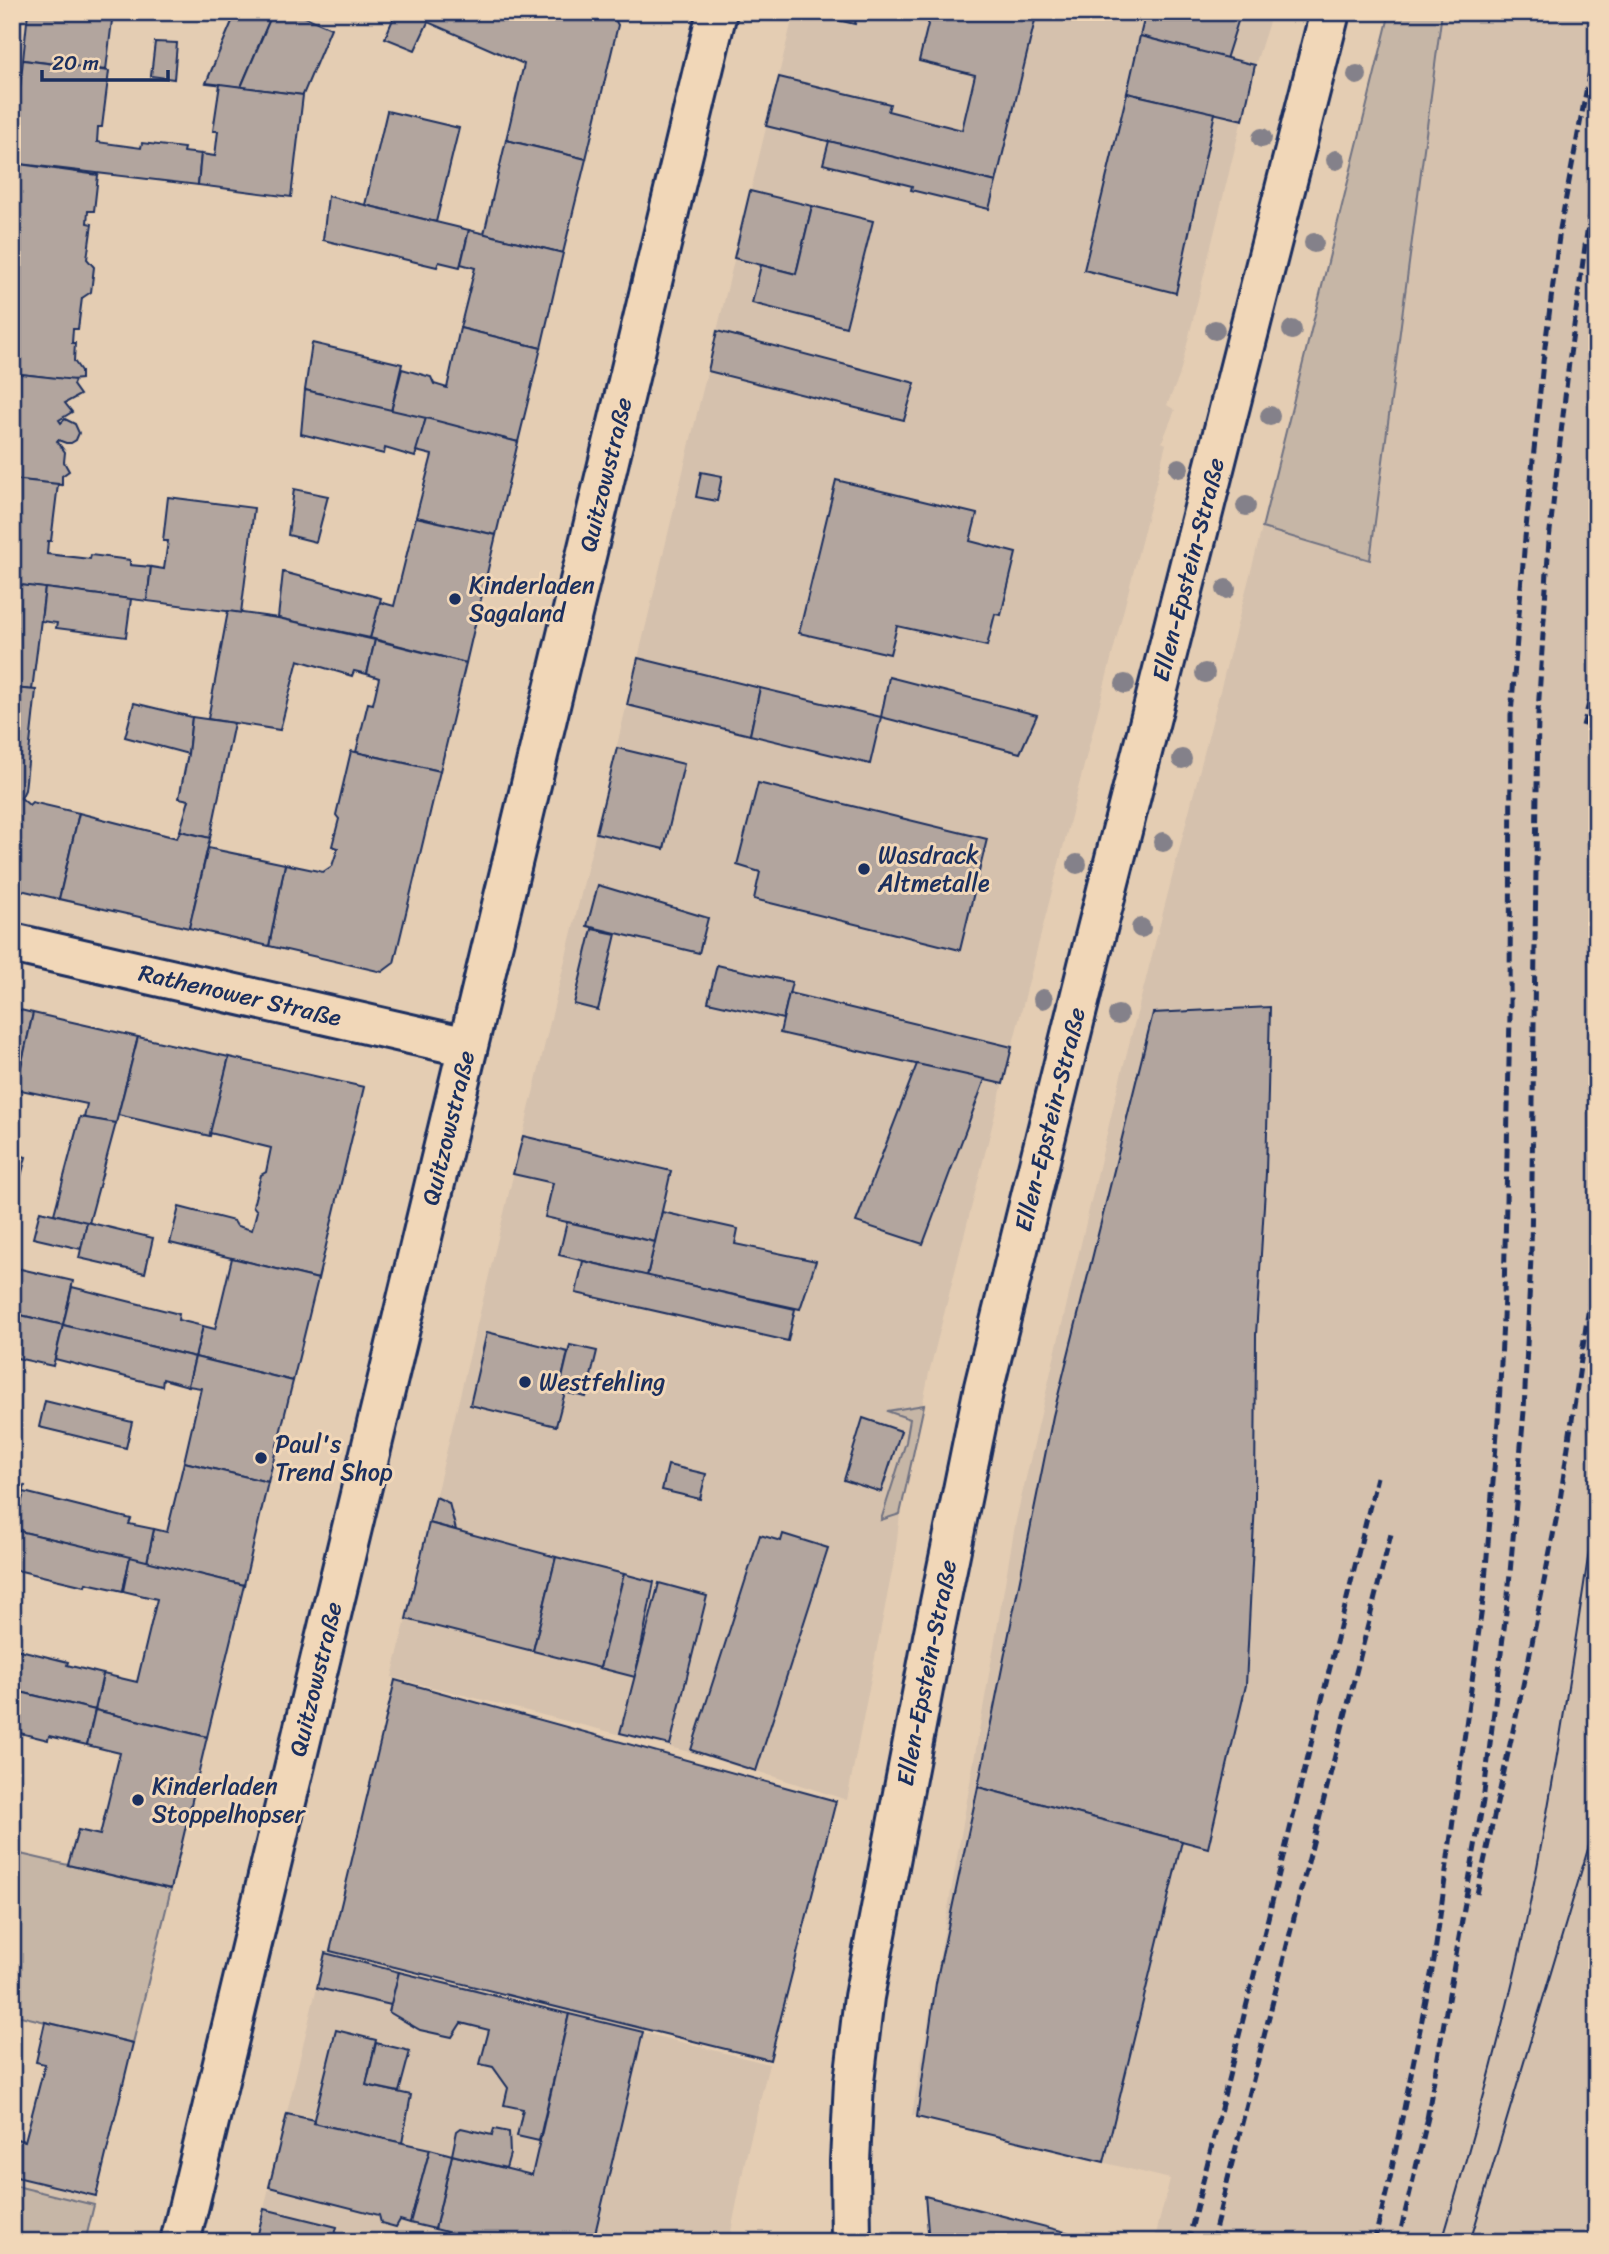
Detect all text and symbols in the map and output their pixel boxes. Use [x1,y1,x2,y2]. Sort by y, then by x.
scale bar [42,38,168,82]
text: 20 m [52,44,99,82]
street label: Quitzowstraße [567,393,645,556]
street label: Ellen-Epstein-Straße [1140,453,1237,686]
place label: Kinderladen Sagaland [469,564,595,634]
marker: Kinderladen Sagaland [447,591,463,607]
place label: Wasdrack Altmetalle [877,834,990,904]
marker: Wasdrack Altmetalle [856,861,872,877]
street label: Rathenower Straße [135,952,346,1039]
street label: Ellen-Epstein-Straße [1002,1003,1098,1236]
street label: Quitzowstraße [409,1046,487,1209]
place label: Westfehling [539,1361,665,1403]
marker: Westfehling [517,1374,533,1390]
place label: Paul's Trend Shop [275,1423,393,1493]
marker: Paul's Trend Shop [253,1450,269,1466]
street label: Ellen-Epstein-Straße [884,1556,969,1789]
street label: Quitzowstraße [277,1597,354,1761]
place label: Kinderladen Stoppelhopser [152,1765,307,1835]
marker: Kinderladen Stoppelhopser [130,1792,146,1808]

